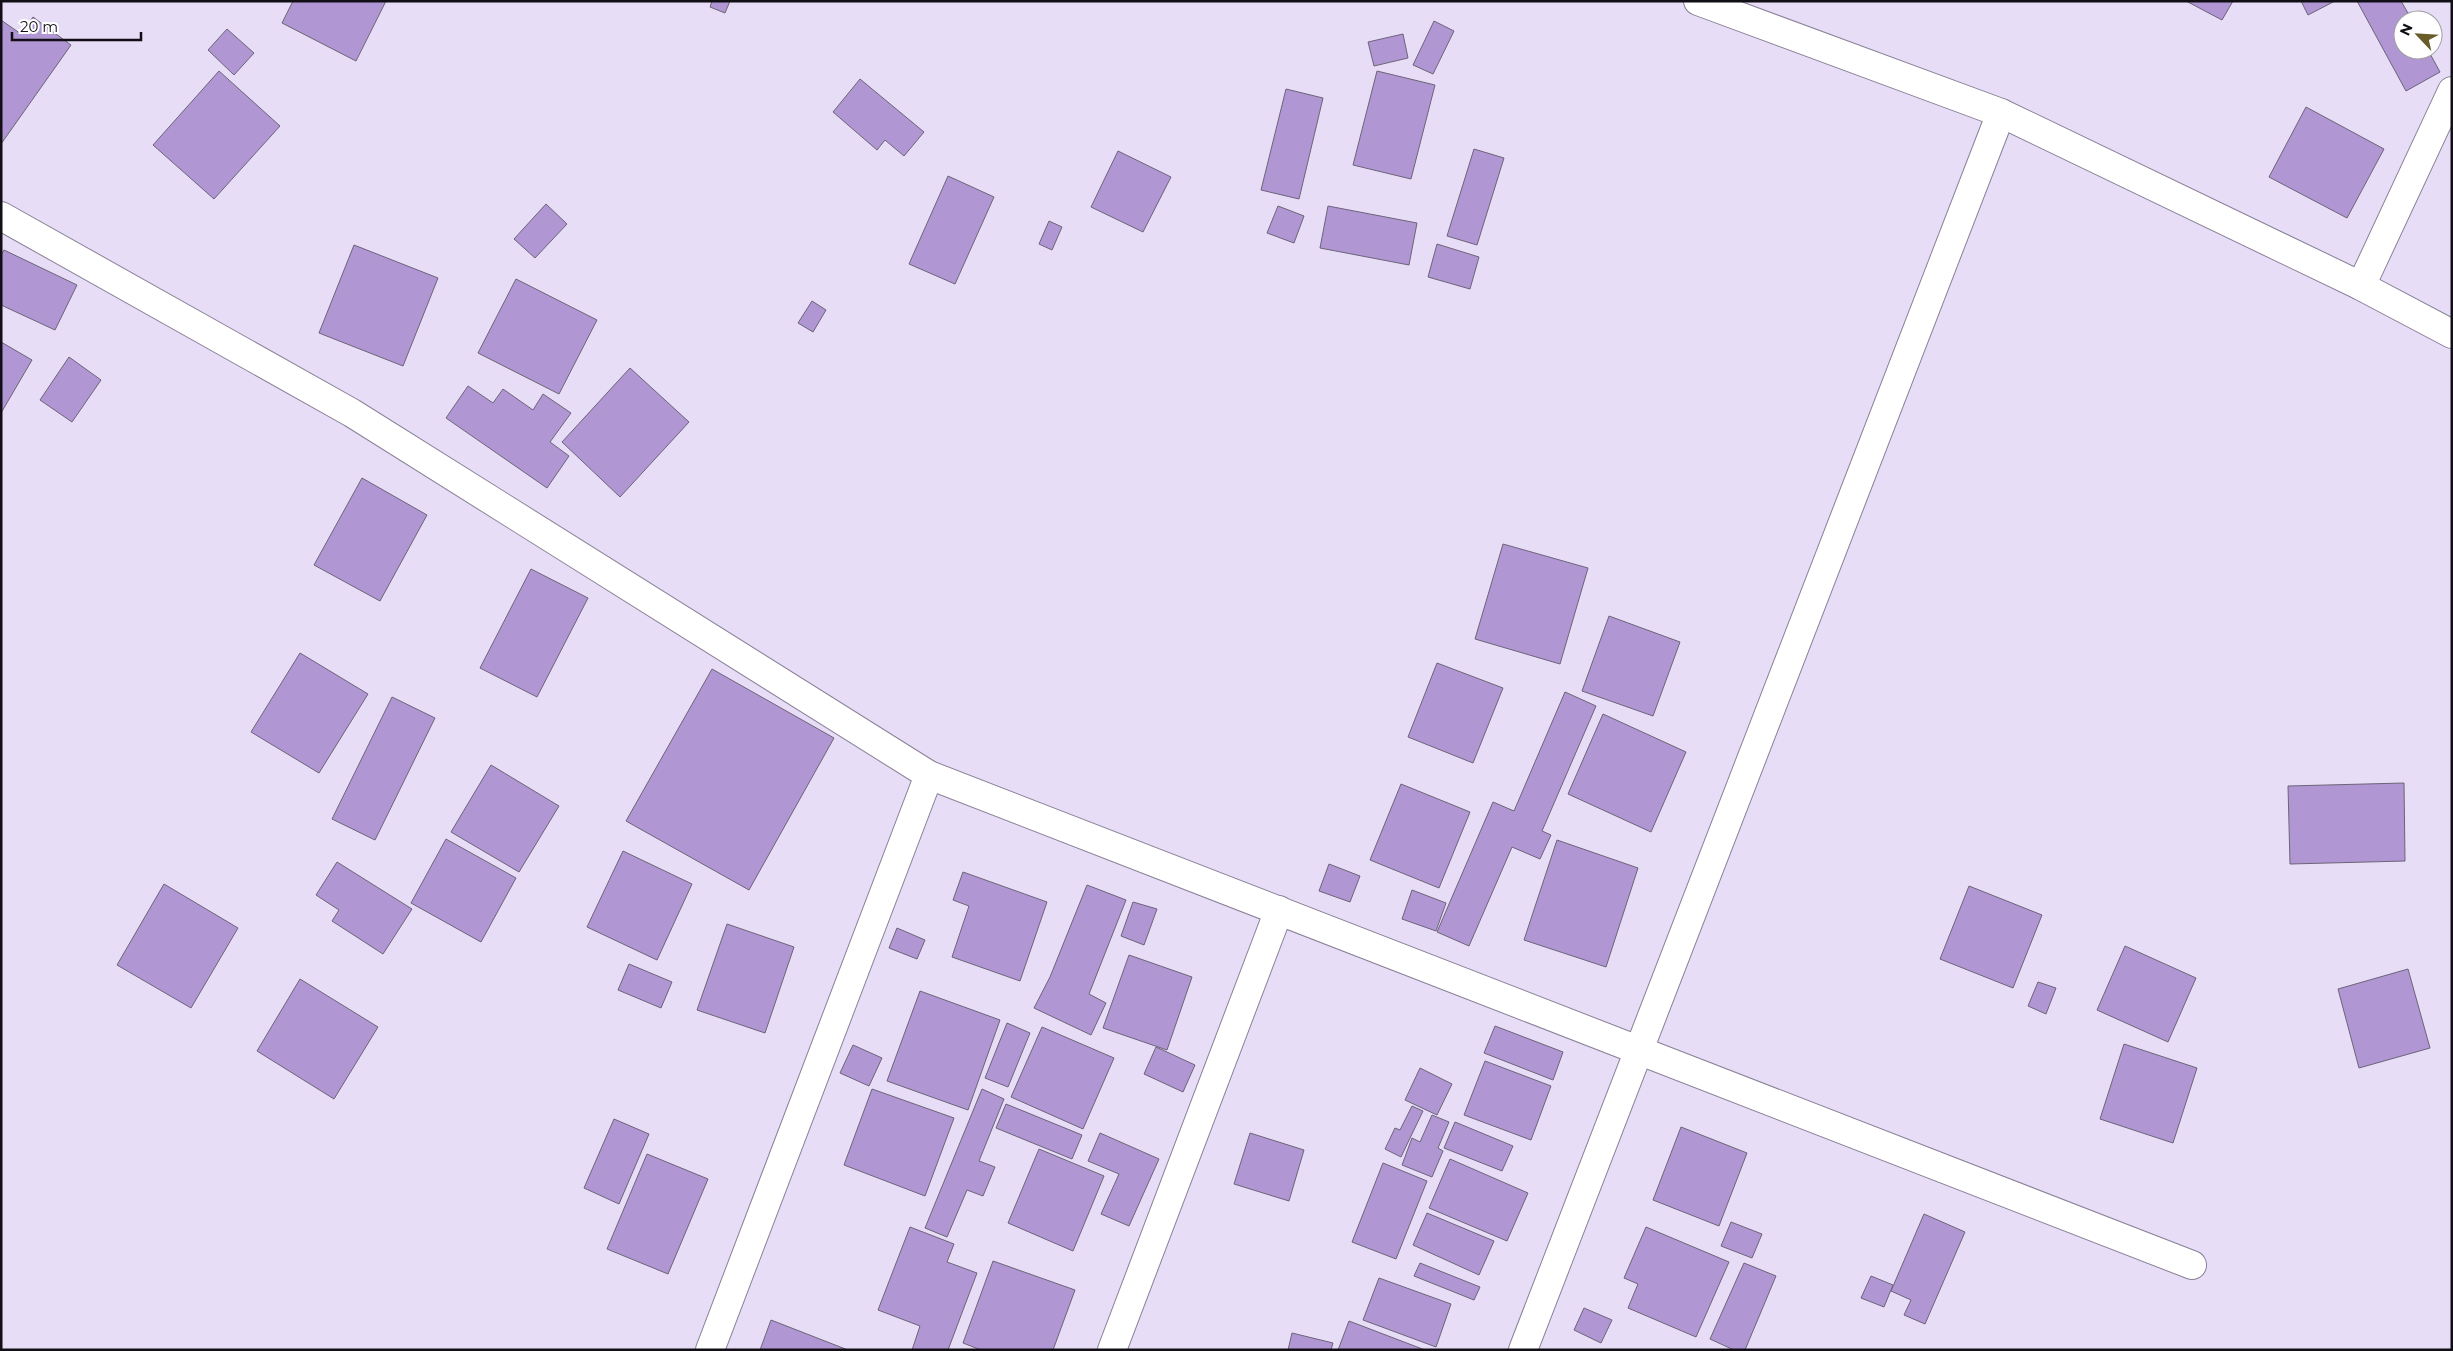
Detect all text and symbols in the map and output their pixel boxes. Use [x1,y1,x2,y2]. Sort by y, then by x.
scale bar [12,10,141,42]
north arrow [2393,10,2443,60]
text: 20 m [20,17,58,36]
text: N [2396,21,2417,38]

